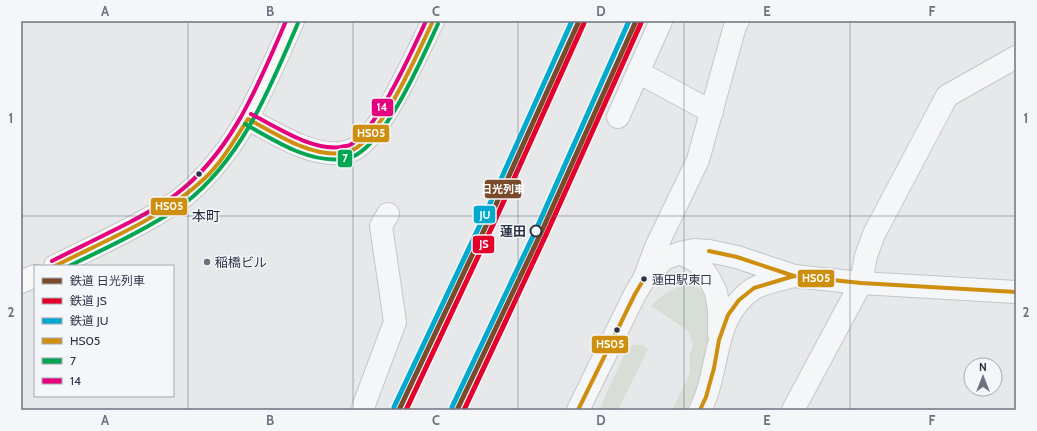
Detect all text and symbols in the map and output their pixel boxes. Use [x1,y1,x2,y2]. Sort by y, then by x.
text: A [101,3,110,19]
text: B [266,3,274,19]
text: C [432,3,440,19]
text: D [596,3,606,19]
text: E [763,3,771,19]
text: F [929,3,936,19]
line badge: 14 [371,98,394,117]
text: 14 [377,100,388,114]
text: 1 [9,110,13,126]
text: 1 [1024,110,1028,126]
line badge: HS05 [352,124,390,143]
text: HS05 [357,126,385,140]
line badge: 7 [337,149,353,168]
text: 7 [342,151,348,165]
unlabelled marker [194,169,204,179]
line badge: 日光列車 [484,179,522,199]
text: 日光列車 [481,182,525,196]
line badge: HS05 [150,197,188,216]
text: HS05 [155,199,183,213]
line badge: JU [473,205,496,224]
district label: 本町 [192,207,220,225]
text: JU [478,208,491,222]
place label: 蓮田 [500,223,526,239]
marker: 蓮田 [529,224,543,238]
line badge: JS [472,235,495,254]
text: JS [478,237,489,251]
place label: 稲橋ビル [215,254,267,270]
marker: 稲橋ビル [202,257,212,267]
legend [34,265,174,397]
line badge: HS05 [797,269,835,288]
text: HS05 [802,271,830,285]
place label: 蓮田駅東口 [652,272,712,287]
text: 鉄道 日光列車 [70,273,145,288]
marker: 蓮田駅東口 [639,274,649,284]
text: 鉄道 JS [70,293,107,308]
text: 2 [8,304,15,320]
text: 2 [1023,304,1030,320]
text: 鉄道 JU [70,313,108,328]
unlabelled marker [612,325,622,335]
text: HS05 [70,333,100,348]
line badge: HS05 [591,335,629,354]
text: HS05 [596,337,624,351]
text: 7 [70,353,76,368]
north arrow [963,357,1003,397]
text: N [979,360,987,374]
text: 14 [70,373,81,388]
text: A [101,412,110,428]
text: B [266,412,274,428]
text: C [432,412,440,428]
text: D [596,412,606,428]
text: E [763,412,771,428]
text: F [929,412,936,428]

